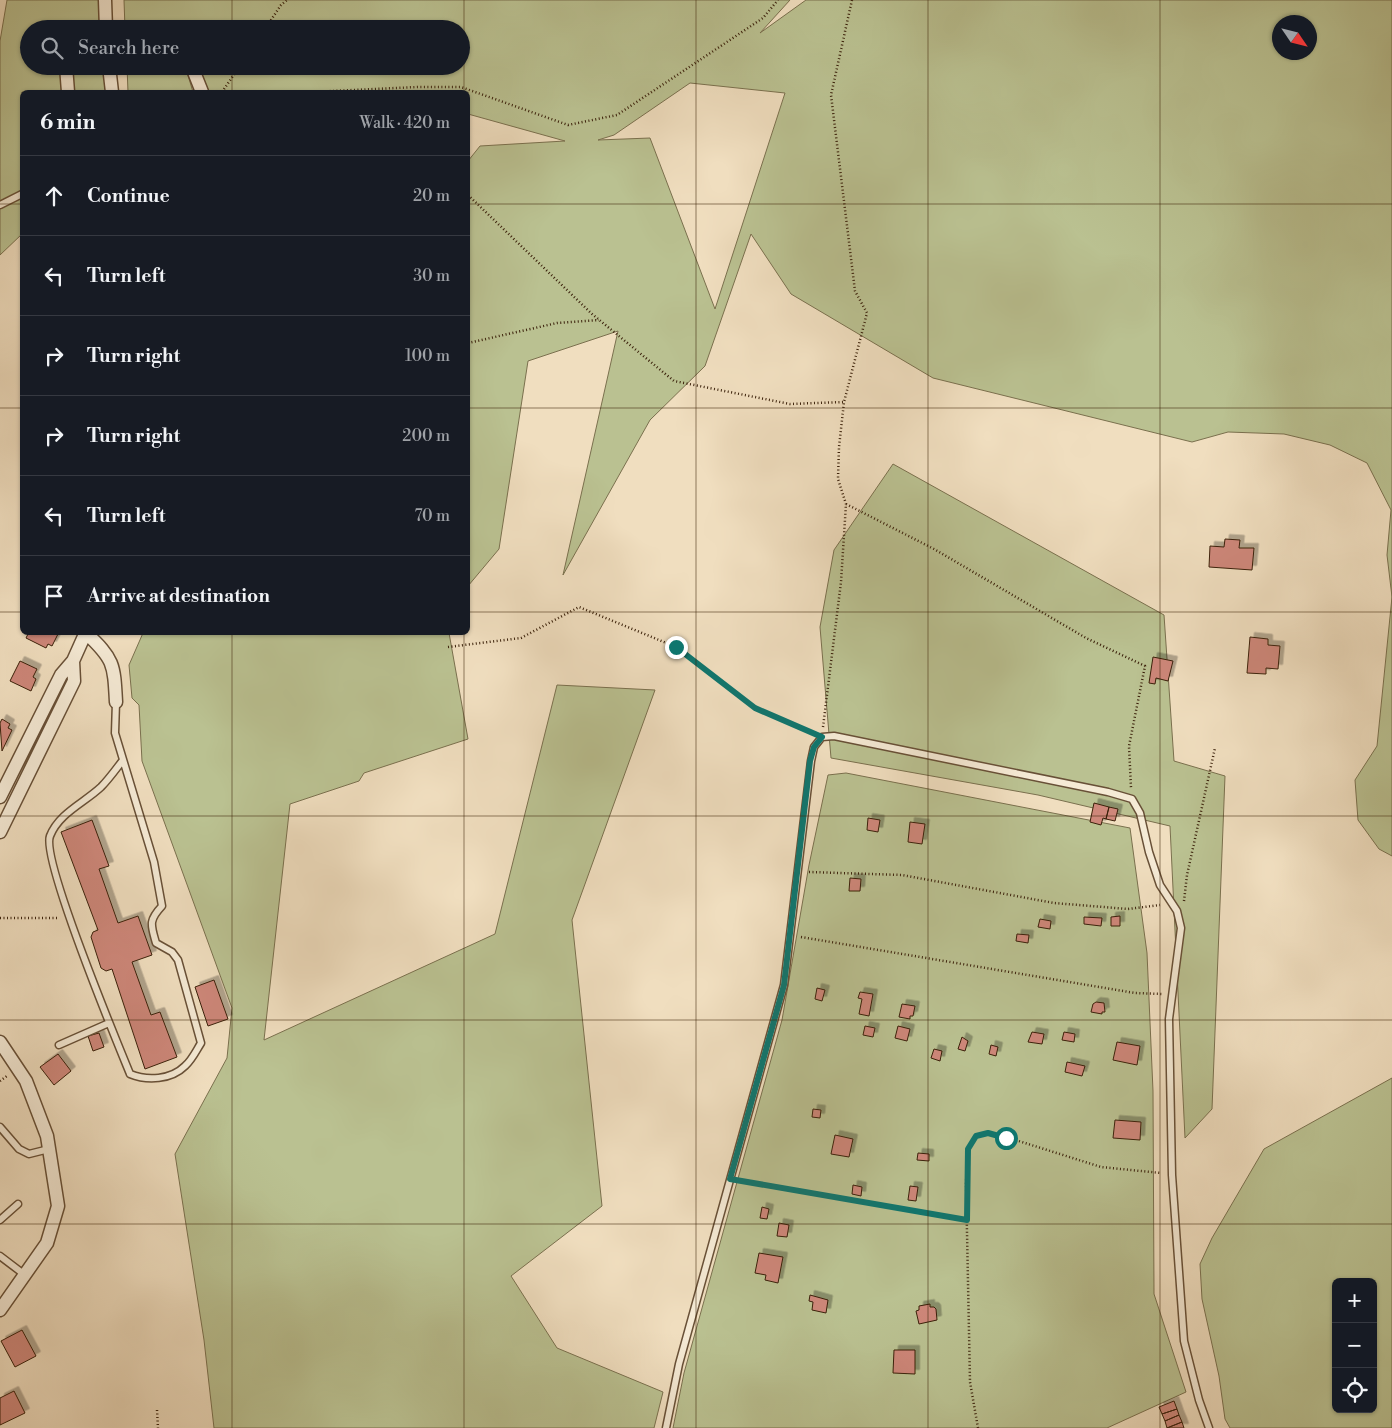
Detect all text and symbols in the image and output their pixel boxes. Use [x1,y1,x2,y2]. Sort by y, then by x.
north arrow [1272,15,1317,60]
search box [20,20,470,75]
icon: search [38,34,66,62]
text: Search here [78,36,179,60]
text: 6 min [40,110,95,136]
text: Walk · 420 m [360,113,450,133]
icon: ahead [40,182,68,210]
text: Continue [87,184,170,208]
text: 20 m [413,186,450,206]
icon: left [40,262,68,290]
text: Turn left [87,264,166,288]
text: 30 m [413,266,450,286]
icon: right [40,342,68,370]
text: Turn right [87,344,180,368]
text: 100 m [405,346,450,366]
icon: right [40,422,68,450]
text: Turn right [87,424,180,448]
text: 200 m [402,426,450,446]
icon: left [40,502,68,530]
text: Turn left [87,504,166,528]
text: 70 m [414,506,450,526]
icon: arrive [40,582,68,610]
text: Arrive at destination [87,584,270,608]
route end [665,636,688,659]
route start [995,1127,1018,1150]
map controls [1332,1278,1377,1413]
button: + [1332,1278,1377,1323]
button: − [1332,1323,1377,1368]
button: locate [1332,1368,1377,1413]

